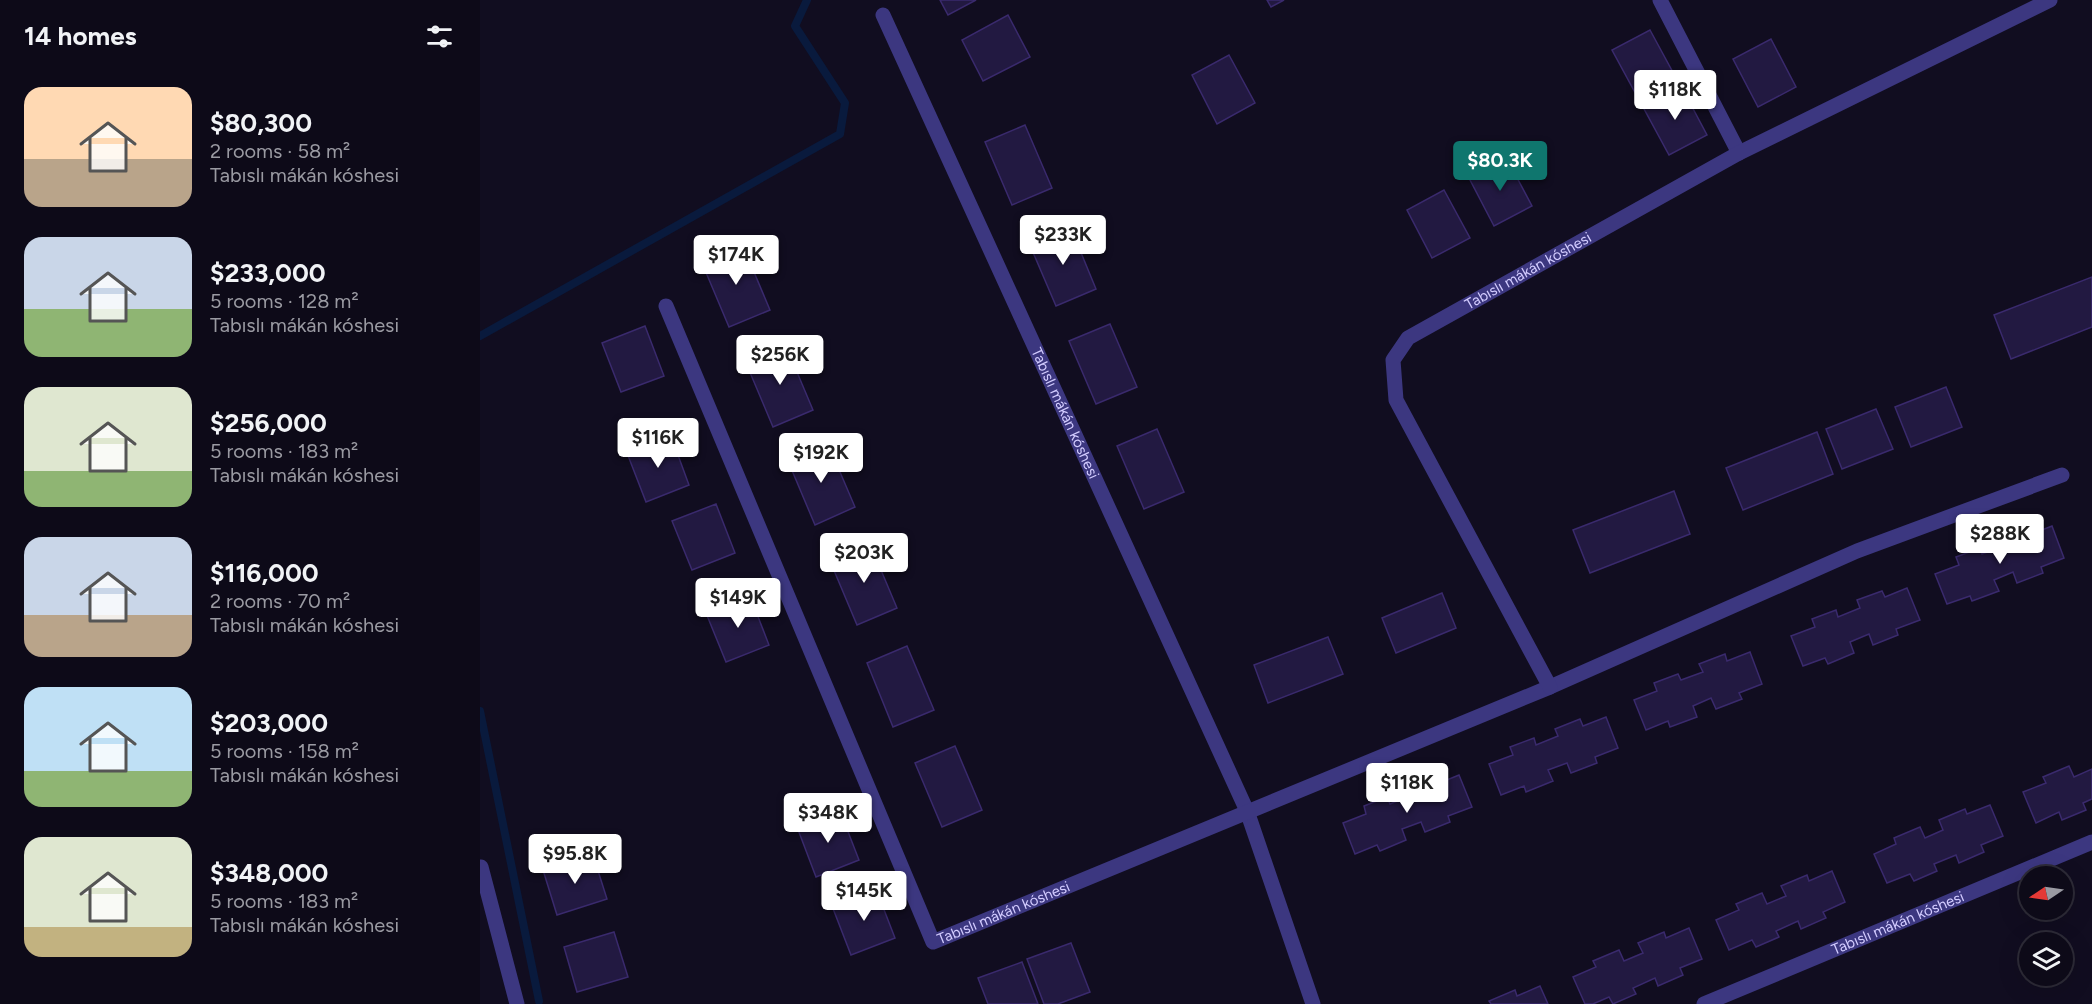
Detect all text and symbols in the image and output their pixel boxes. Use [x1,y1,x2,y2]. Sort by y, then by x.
text: 14 homes [24,20,137,52]
icon: filters [423,20,456,53]
pin: $118K [1633,70,1717,121]
text: $118K [1648,77,1702,101]
text: $80,300 [210,107,312,139]
icon: home [72,111,144,183]
text: 2 rooms · 58 m² [210,139,350,163]
pin: $80.3K [1451,141,1549,192]
text: $80.3K [1467,148,1533,172]
text: Tabıslı mákán kóshesi [210,163,399,187]
pin: $233K [1021,215,1105,266]
text: $233K [1034,222,1092,246]
street label: Tabıslı mákán kóshesi [1462,228,1594,313]
pin: $174K [694,235,778,286]
text: $174K [708,242,764,266]
text: $233,000 [210,257,326,289]
icon: home [72,261,144,333]
text: 5 rooms · 128 m² [210,289,359,313]
text: Tabıslı mákán kóshesi [210,313,399,337]
pin: $256K [738,335,822,386]
text: $256K [750,342,810,366]
street label: Tabıslı mákán kóshesi [1027,345,1103,482]
text: $256,000 [210,407,327,439]
icon: home [72,411,144,483]
pin: $116K [616,418,700,469]
text: $116K [632,425,684,449]
pin: $192K [779,433,863,484]
text: 5 rooms · 183 m² [210,439,358,463]
text: $192K [793,440,849,464]
text: Tabıslı mákán kóshesi [210,463,399,487]
pin: $288K [1958,514,2042,565]
text: $288K [1970,521,2030,545]
pin: $203K [822,533,906,584]
text: $203K [834,540,894,564]
text: $116,000 [210,557,319,589]
icon: home [72,561,144,633]
pin: $149K [696,578,780,629]
text: $149K [709,585,767,609]
text: 2 rooms · 70 m² [210,589,350,613]
text: Tabıslı mákán kóshesi [210,613,399,637]
text: $203,000 [210,707,328,739]
icon: home [72,711,144,783]
text: 5 rooms · 158 m² [210,739,359,763]
text: Tabıslı mákán kóshesi [210,763,399,787]
pin: $118K [1365,763,1449,814]
text: $118K [1380,770,1434,794]
pin: $348K [786,793,870,844]
text: $348K [798,800,858,824]
pin: $95.8K [526,834,624,885]
text: $95.8K [543,841,607,865]
text: $348,000 [210,857,328,889]
icon: home [72,861,144,933]
north arrow [2019,866,2073,920]
map controls [2019,866,2073,986]
pin: $145K [822,871,906,922]
street label: Tabıslı mákán kóshesi [934,877,1072,948]
text: $145K [835,878,893,902]
street label: Tabıslı mákán kóshesi [1829,887,1967,959]
text: 5 rooms · 183 m² [210,889,358,913]
text: Tabıslı mákán kóshesi [210,913,399,937]
button: layers [2019,932,2073,986]

